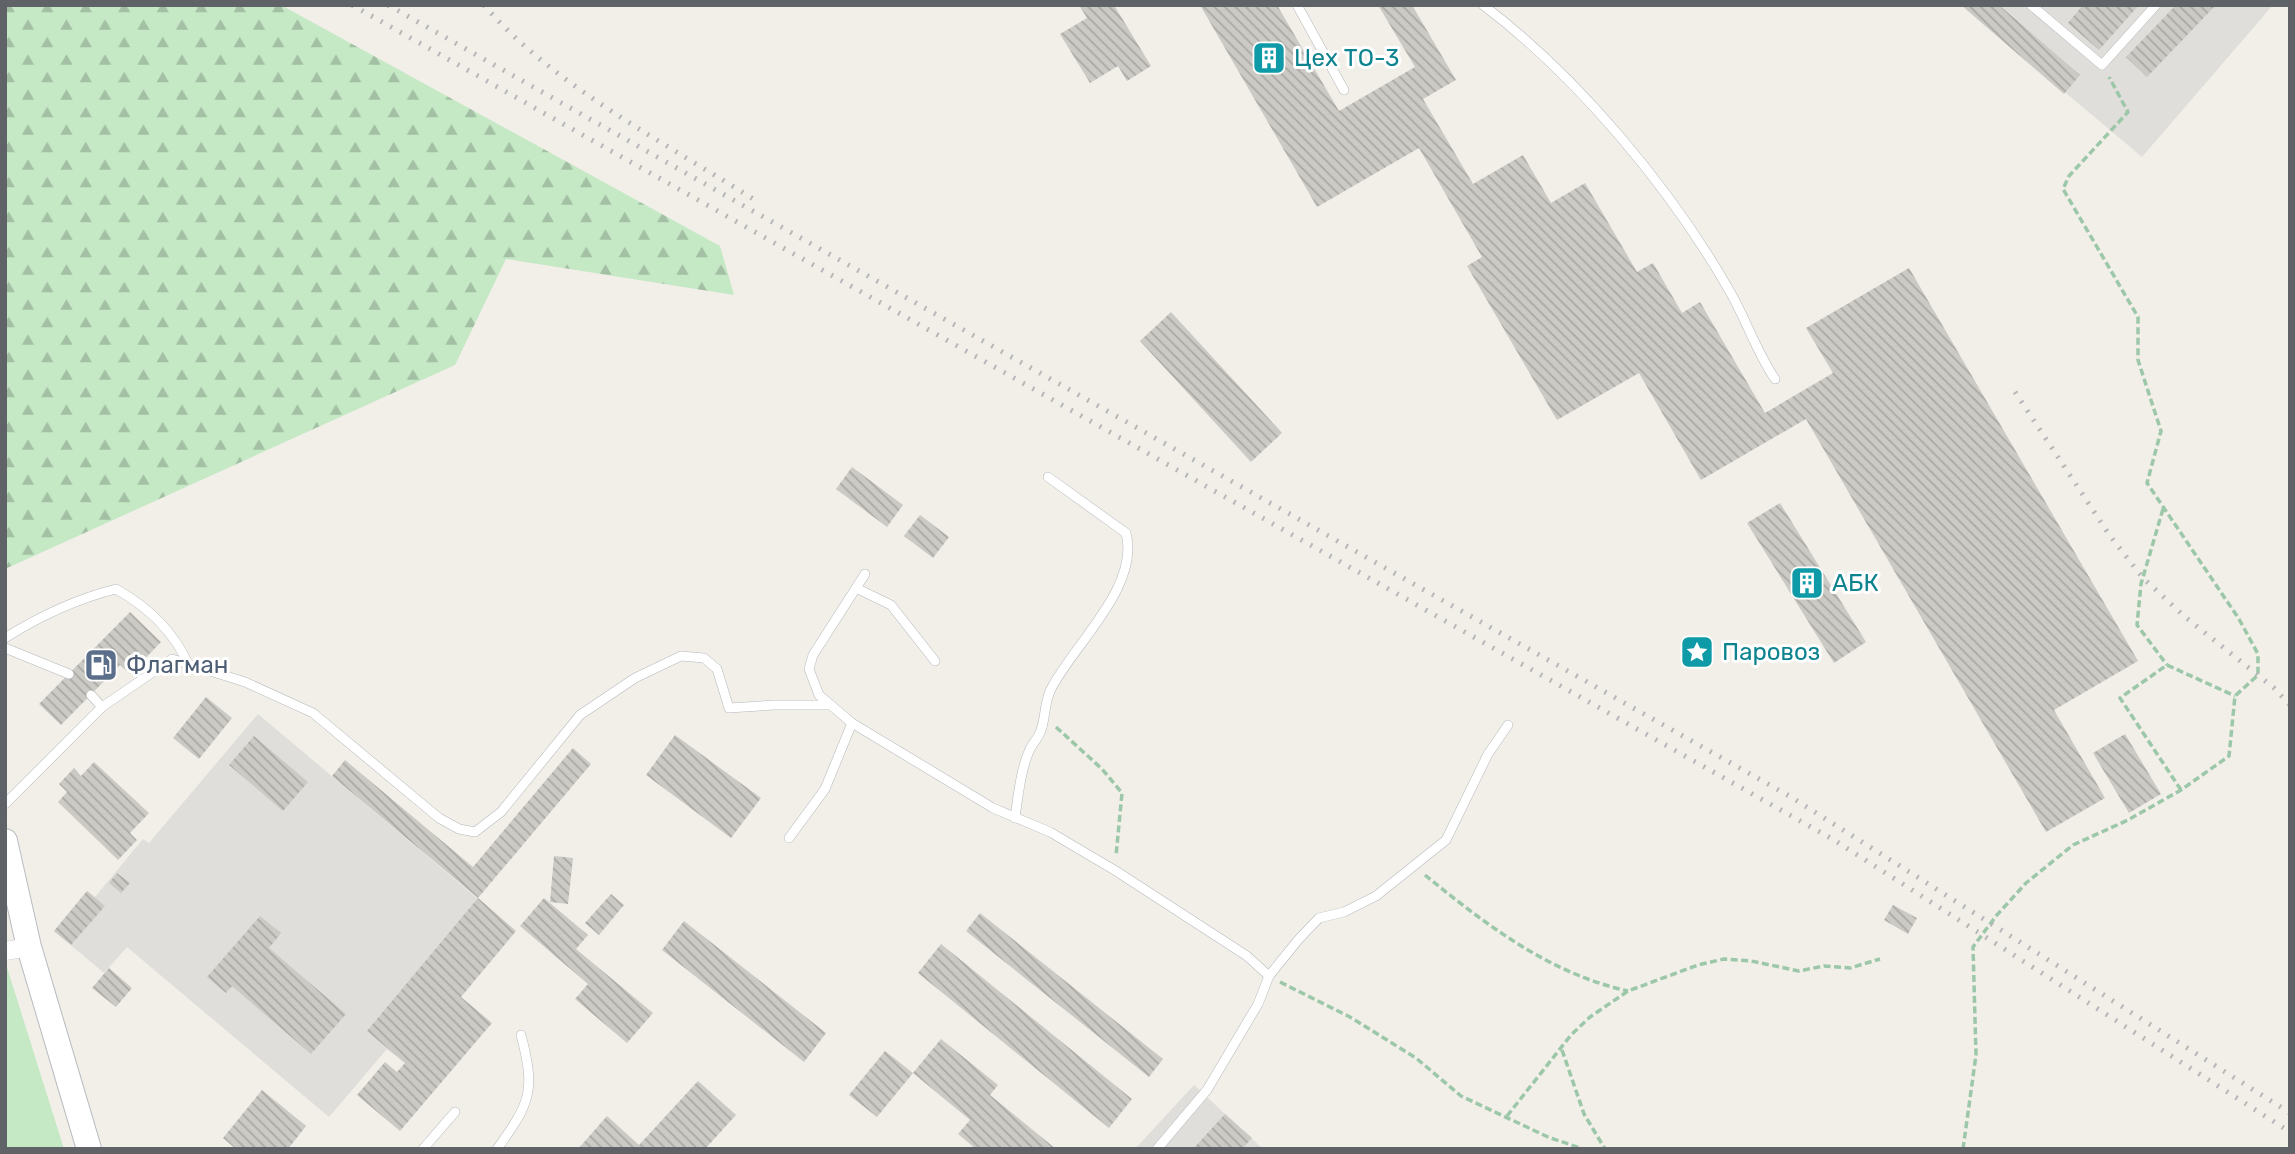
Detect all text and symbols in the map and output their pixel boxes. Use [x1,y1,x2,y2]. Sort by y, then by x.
building icon: Цех ТО-3 [1250,39,1288,77]
place label: Цех ТО-3 [1294,44,1399,72]
building icon: АБК [1788,564,1826,602]
place label: АБК [1832,569,1879,597]
place icon: Паровоз [1678,633,1716,671]
place label: Паровоз [1722,638,1820,666]
fuel station icon: Флагман [82,646,120,684]
place label: Флагман [126,651,228,679]

